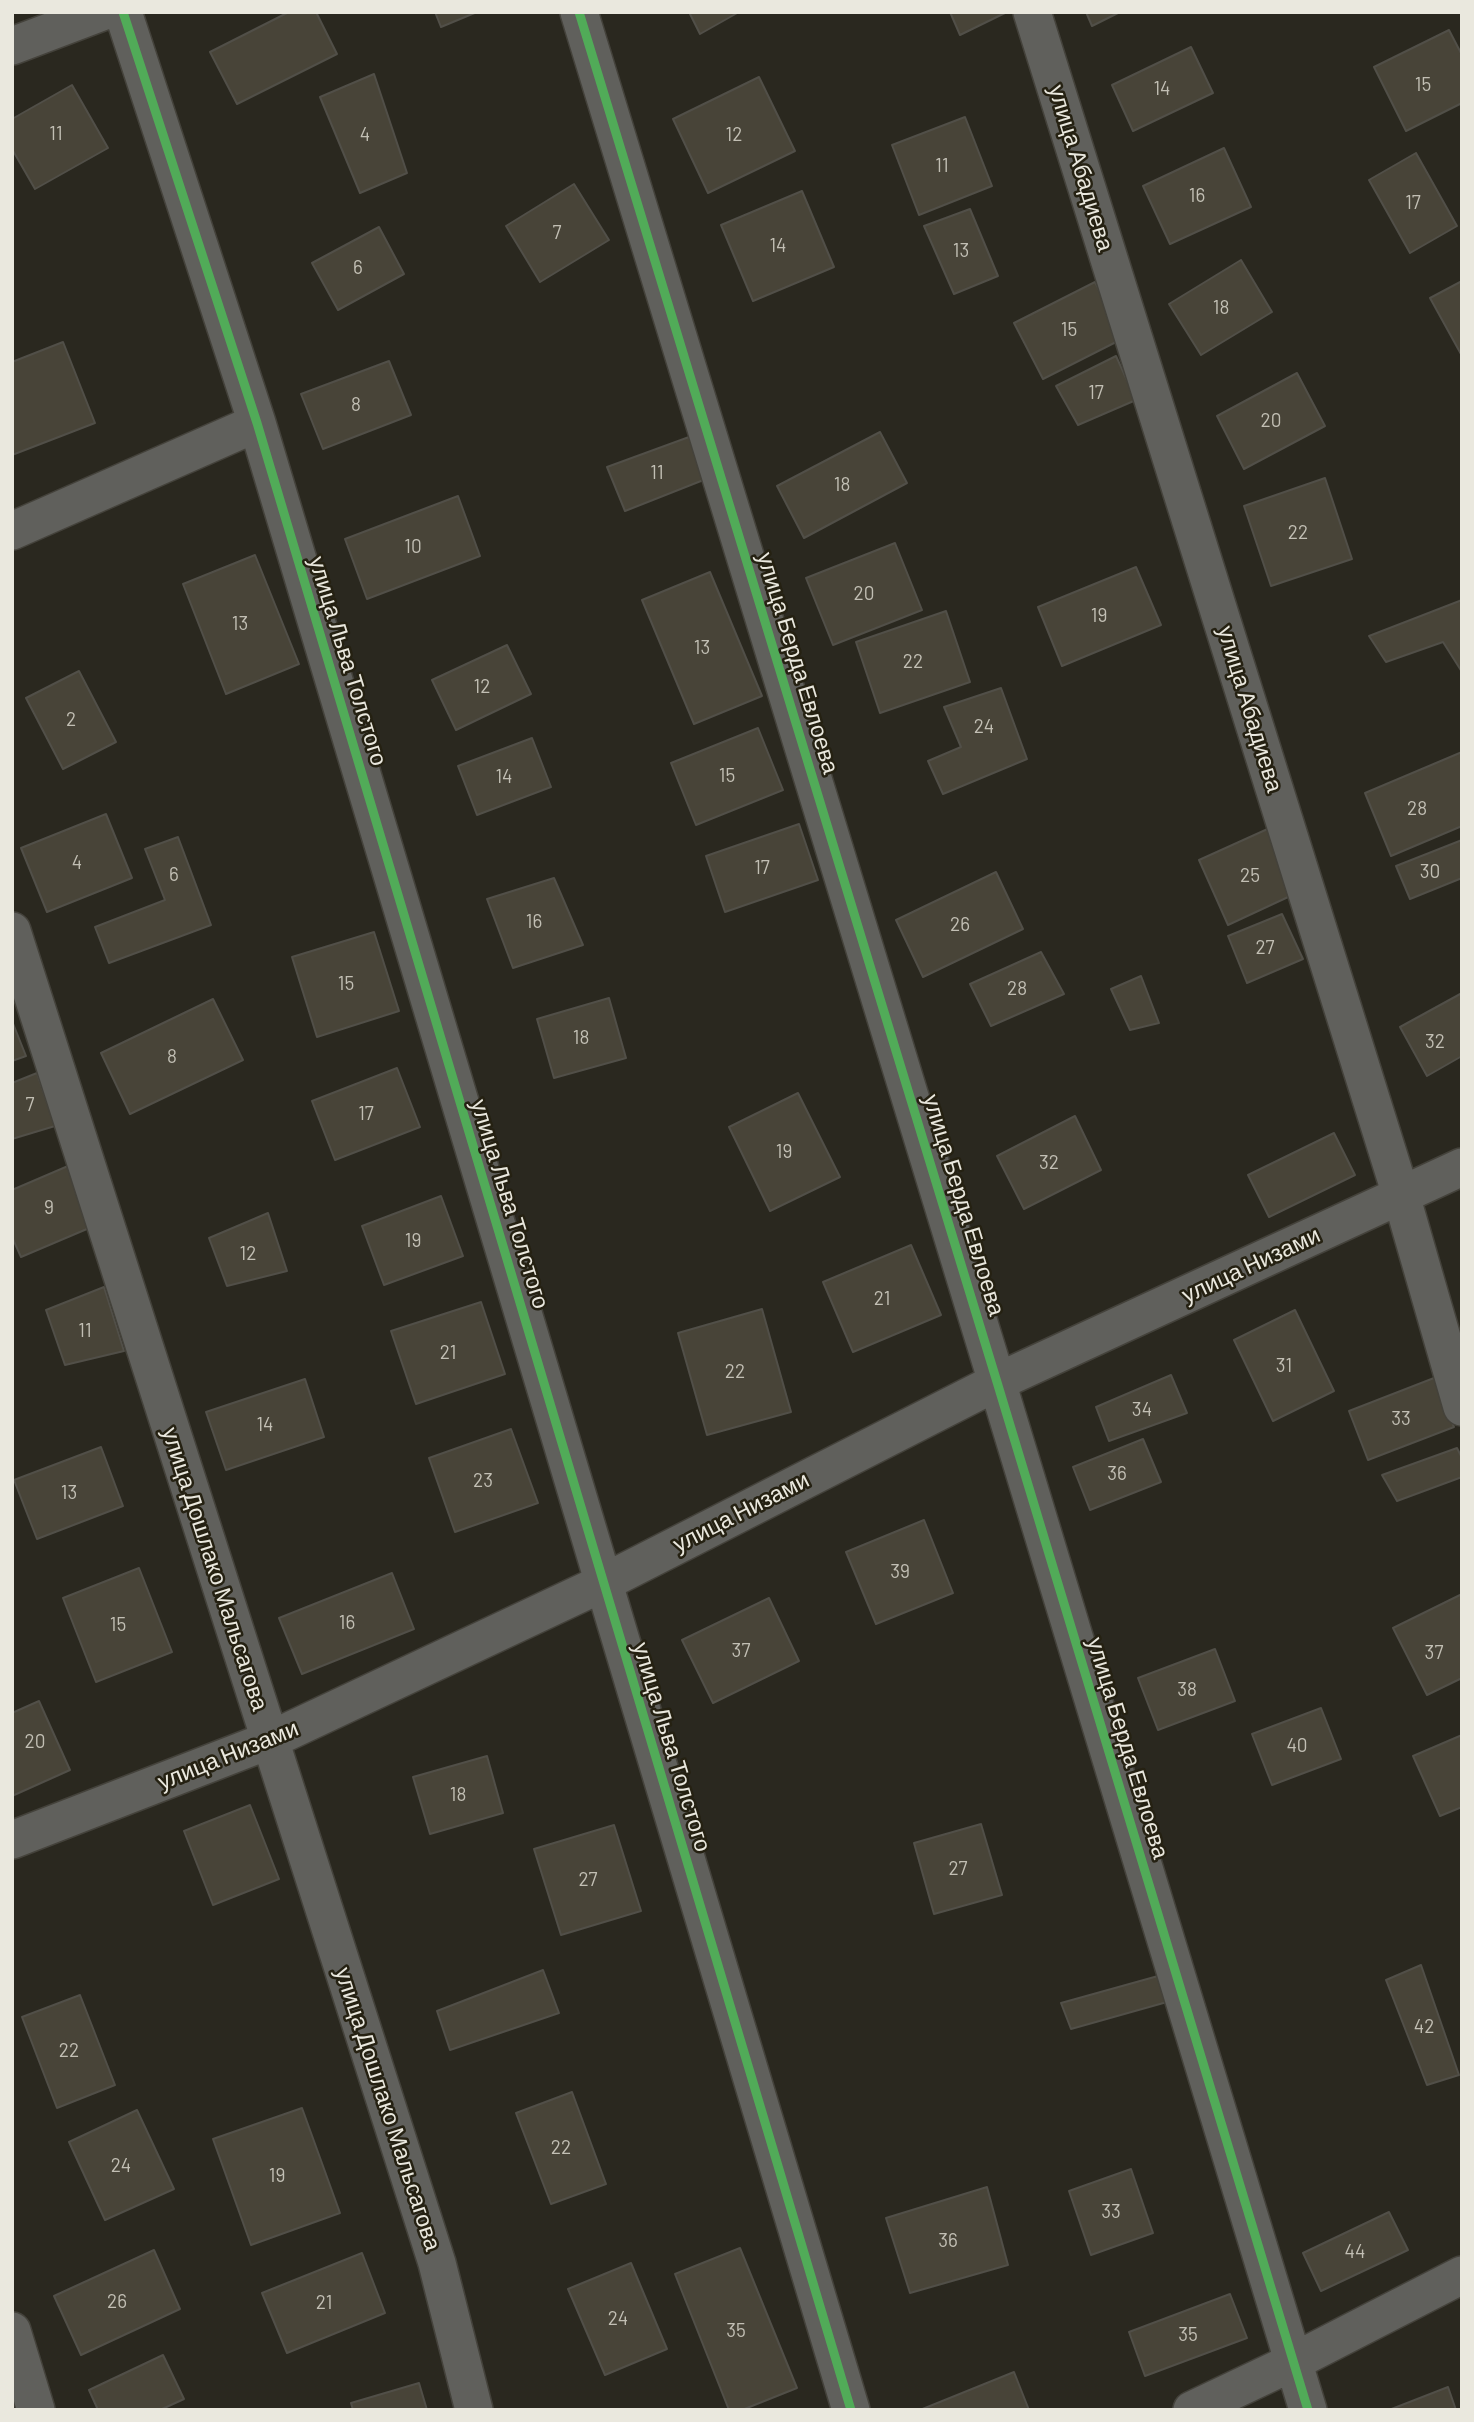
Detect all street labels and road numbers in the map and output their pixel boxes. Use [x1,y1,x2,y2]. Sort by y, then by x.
street label: улица Абадиева [1043,82,1119,254]
street label: улица Берда Евлоева [751,549,845,777]
street label: улица Льва Толстого [303,553,393,769]
street label: улица Абадиева [1212,623,1288,795]
street label: улица Берда Евлоева [917,1091,1011,1319]
street label: улица Льва Толстого [465,1096,555,1312]
street label: улица Низами [1178,1221,1324,1309]
street label: улица Дошлако Мальсагова [156,1424,274,1714]
street label: улица Низами [668,1466,814,1558]
street label: улица Берда Евлоева [1081,1634,1175,1862]
street label: улица Льва Толстого [627,1639,717,1855]
street label: улица Низами [154,1714,302,1796]
street label: улица Дошлако Мальсагова [329,1964,447,2254]

